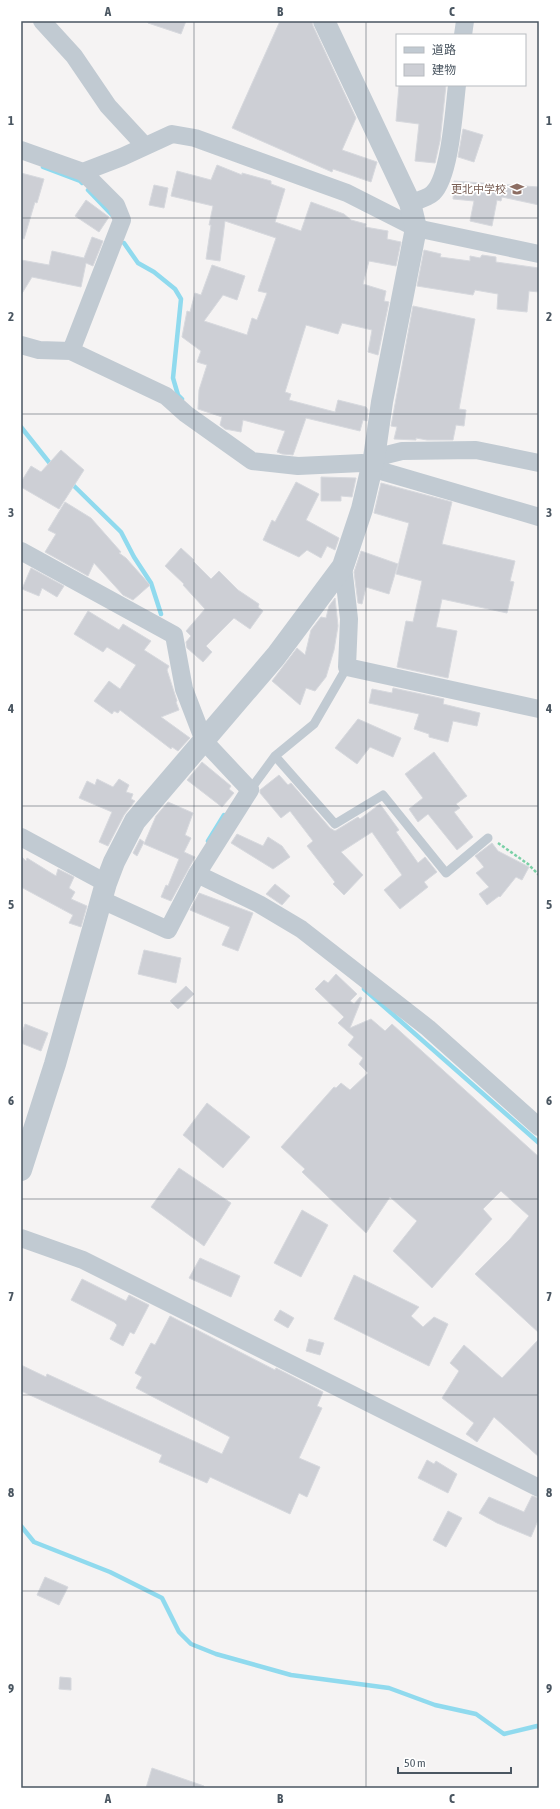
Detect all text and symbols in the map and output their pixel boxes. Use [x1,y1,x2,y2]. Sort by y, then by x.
text: A [104,4,112,19]
text: B [277,4,284,19]
text: C [449,4,455,19]
legend [396,34,526,86]
text: 道路 [432,43,456,57]
text: 建物 [432,63,456,77]
text: 1 [8,113,14,128]
text: 1 [546,113,552,128]
school or university icon: 更北中学校 [509,181,525,197]
place label: 更北中学校 [451,183,506,195]
text: 2 [8,309,14,324]
text: 2 [546,309,552,324]
text: 3 [8,505,14,520]
text: 3 [546,505,552,520]
text: 4 [7,701,14,716]
text: 4 [545,701,552,716]
text: 5 [8,897,14,912]
text: 5 [546,897,552,912]
text: 6 [8,1093,14,1108]
text: 6 [546,1093,552,1108]
text: 7 [8,1289,14,1304]
text: 7 [546,1289,552,1304]
text: 8 [8,1485,14,1500]
text: 8 [546,1485,552,1500]
text: 9 [8,1681,14,1696]
text: 9 [546,1681,552,1696]
scale bar [398,1749,511,1775]
text: 50 m [404,1756,426,1770]
text: A [104,1791,112,1806]
text: B [277,1791,284,1806]
text: C [449,1791,455,1806]

